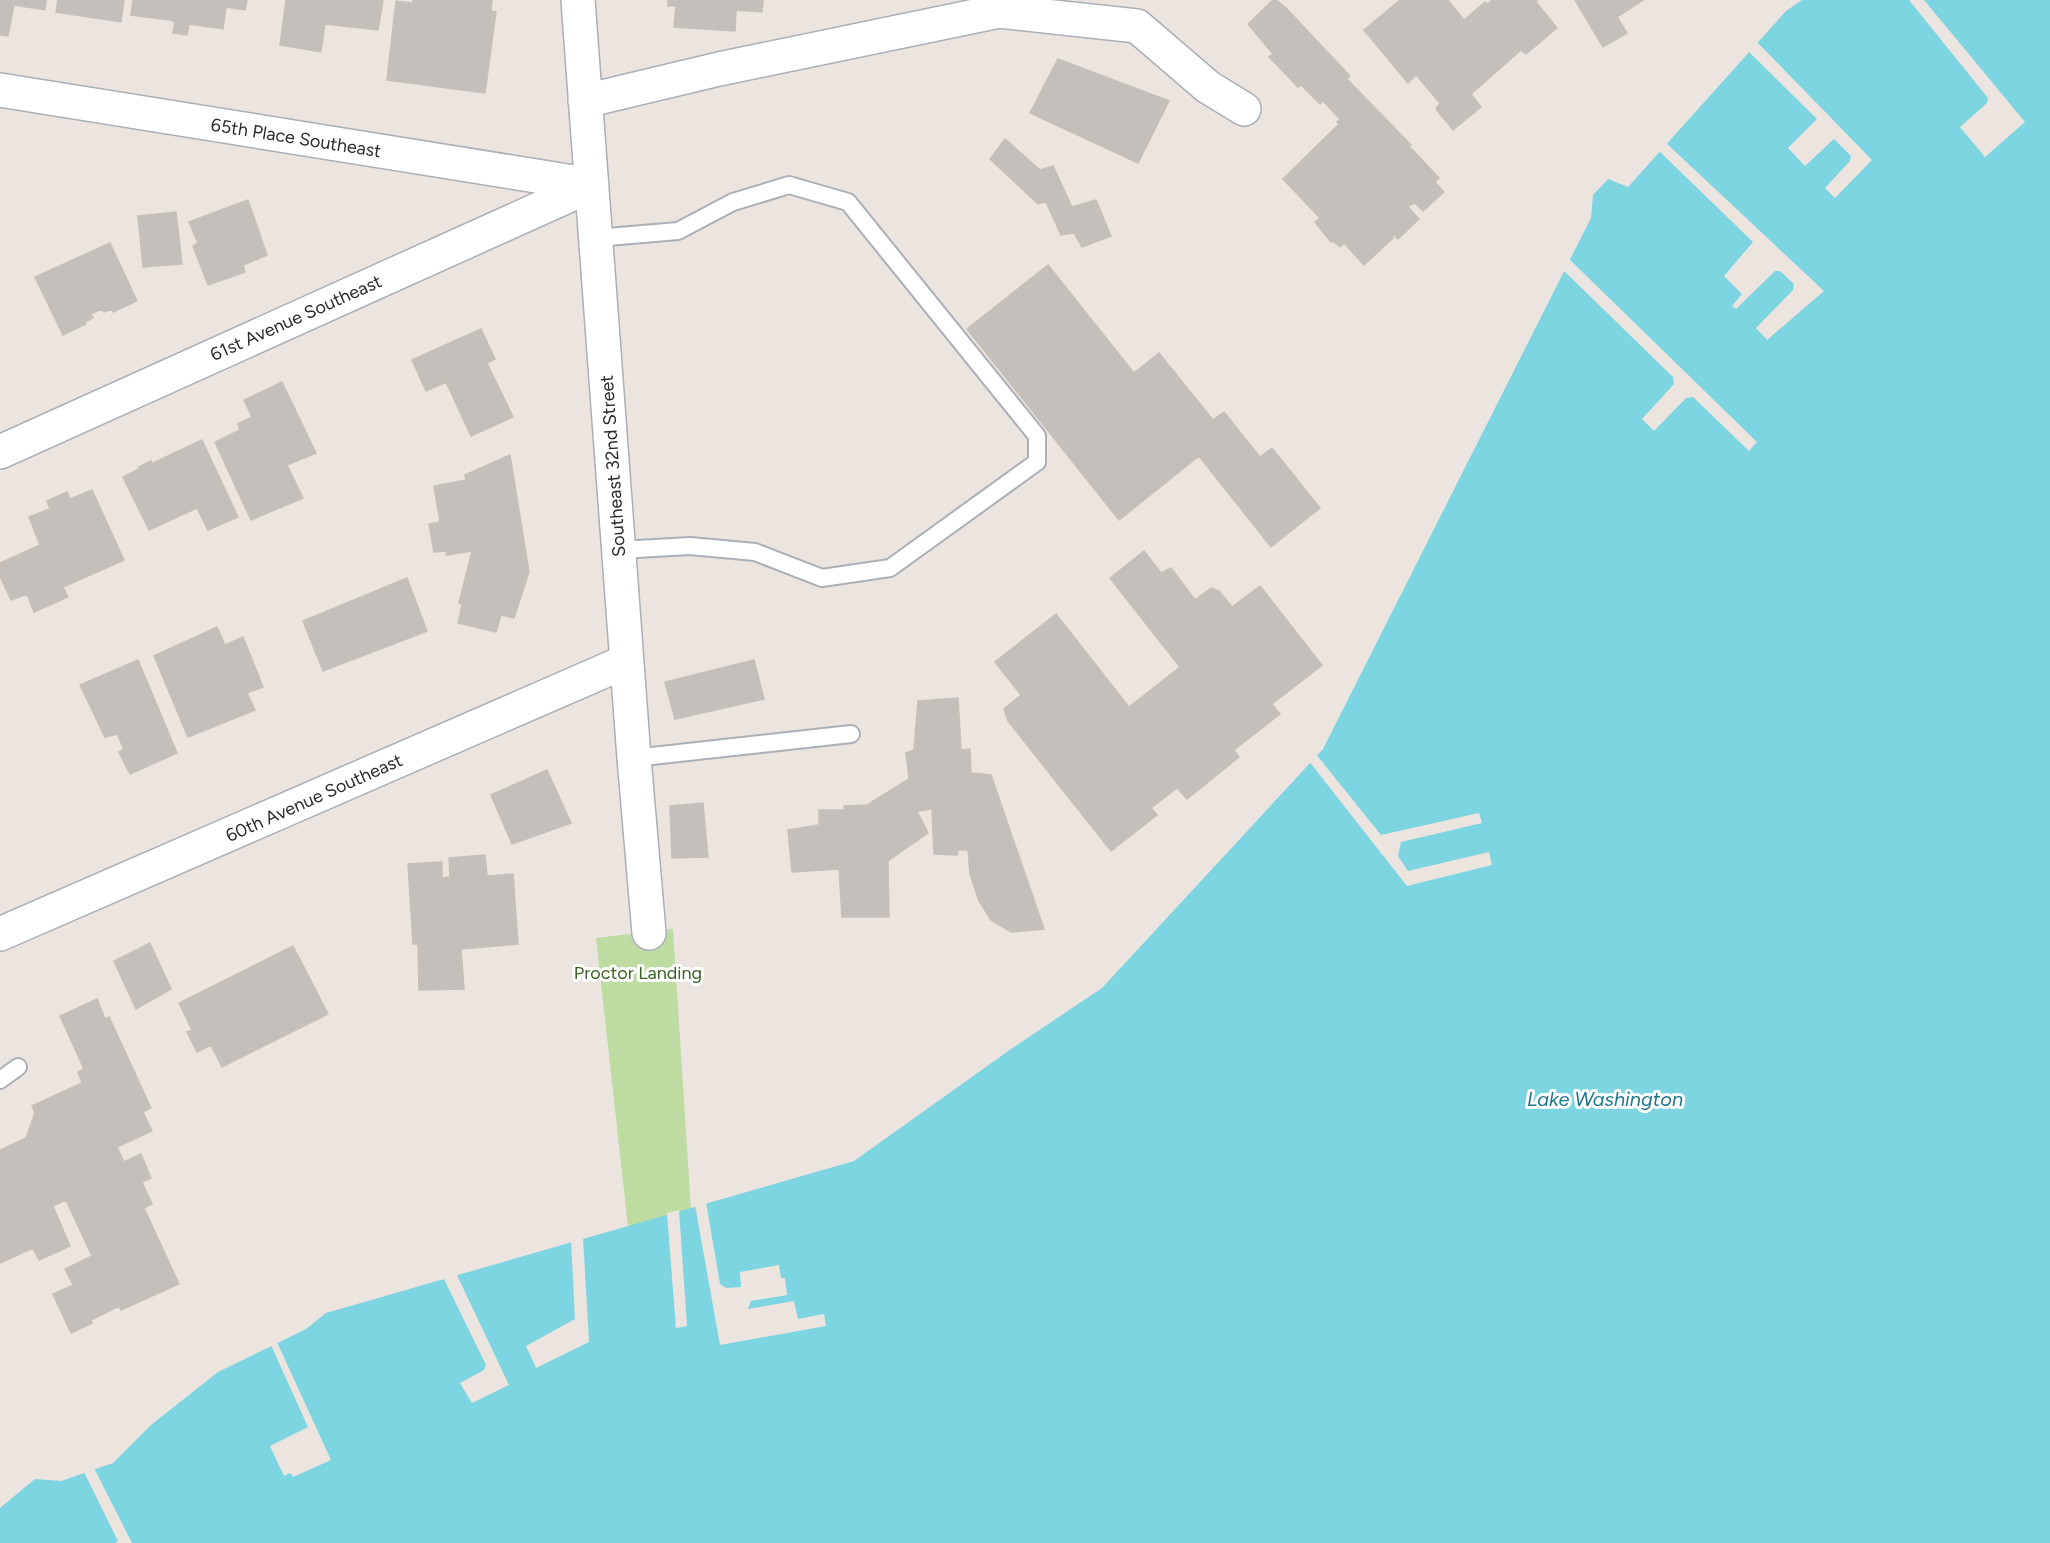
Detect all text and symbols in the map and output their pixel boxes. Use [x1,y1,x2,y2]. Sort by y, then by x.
street label: 65th Place Southeast [209,114,383,162]
street label: 61st Avenue Southeast [207,270,385,366]
street label: Southeast 32nd Street [596,374,630,558]
street label: 60th Avenue Southeast [222,749,406,847]
park label: Proctor Landing [574,962,702,984]
water label: Lake Washington [1527,1087,1683,1111]

